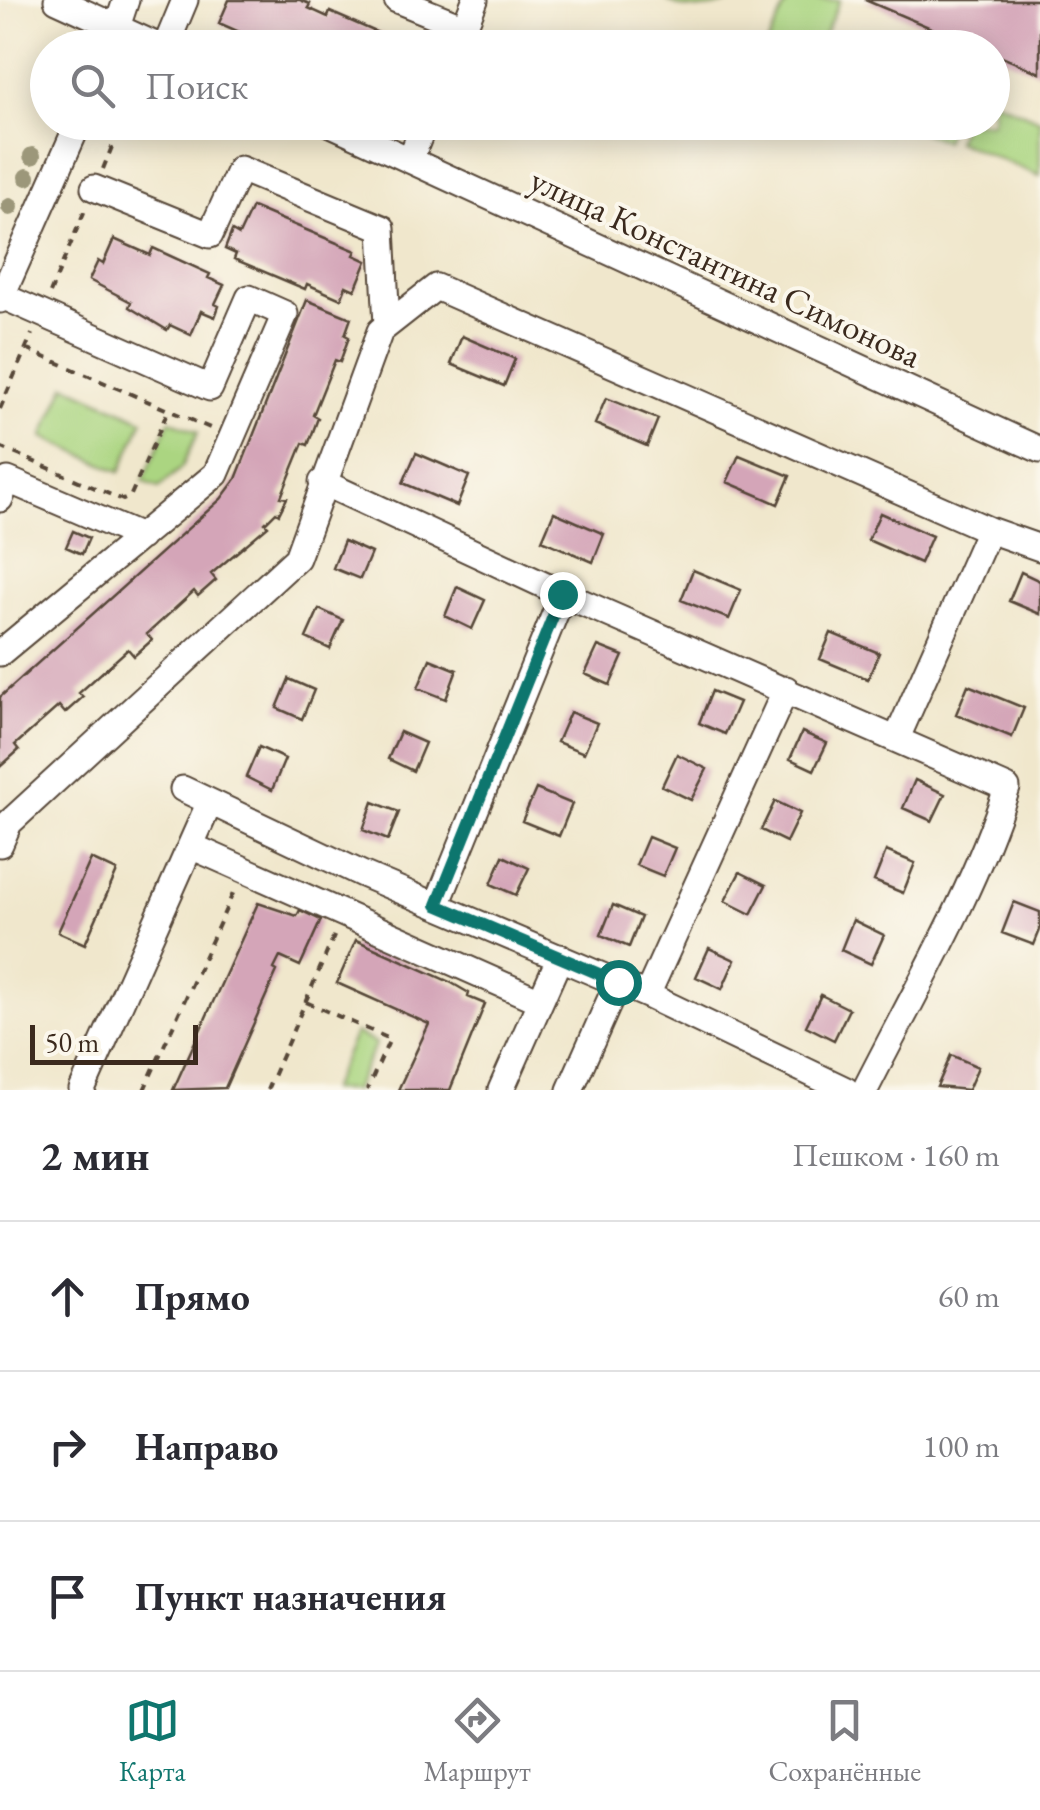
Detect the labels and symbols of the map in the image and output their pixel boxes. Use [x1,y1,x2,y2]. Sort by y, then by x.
street label: улица Константина Симонова [523,156,929,378]
route end [540,572,586,618]
route start [596,960,642,1006]
scale bar [30,1020,198,1064]

